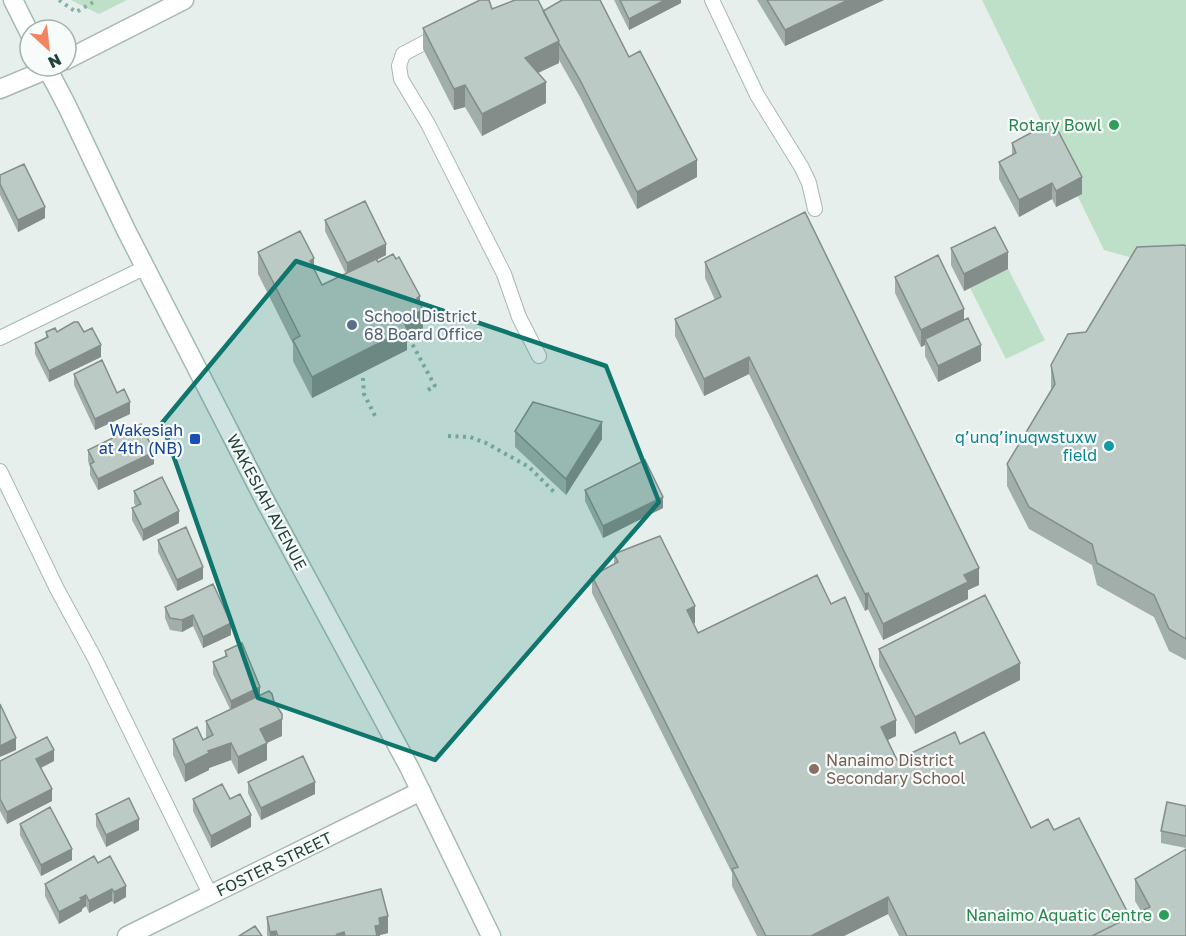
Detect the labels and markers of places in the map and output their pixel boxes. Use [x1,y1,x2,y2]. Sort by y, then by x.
place label: Rotary Bowl [1008,115,1102,135]
marker: Rotary Bowl [1107,118,1121,132]
place label: School District 68 Board Office [364,306,483,344]
marker: School District 68 Board Office [345,318,359,332]
place label: Wakesiah at 4th (NB) [99,420,183,458]
place label: q’unq’inuqwstuxw field [955,427,1097,465]
marker: Wakesiah at 4th (NB) [188,432,202,446]
marker: q’unq’inuqwstuxw field [1102,439,1116,453]
place label: Nanaimo District Secondary School [826,750,965,788]
marker: Nanaimo District Secondary School [807,762,821,776]
place label: Nanaimo Aquatic Centre [966,905,1152,925]
marker: Nanaimo Aquatic Centre [1157,908,1171,922]

